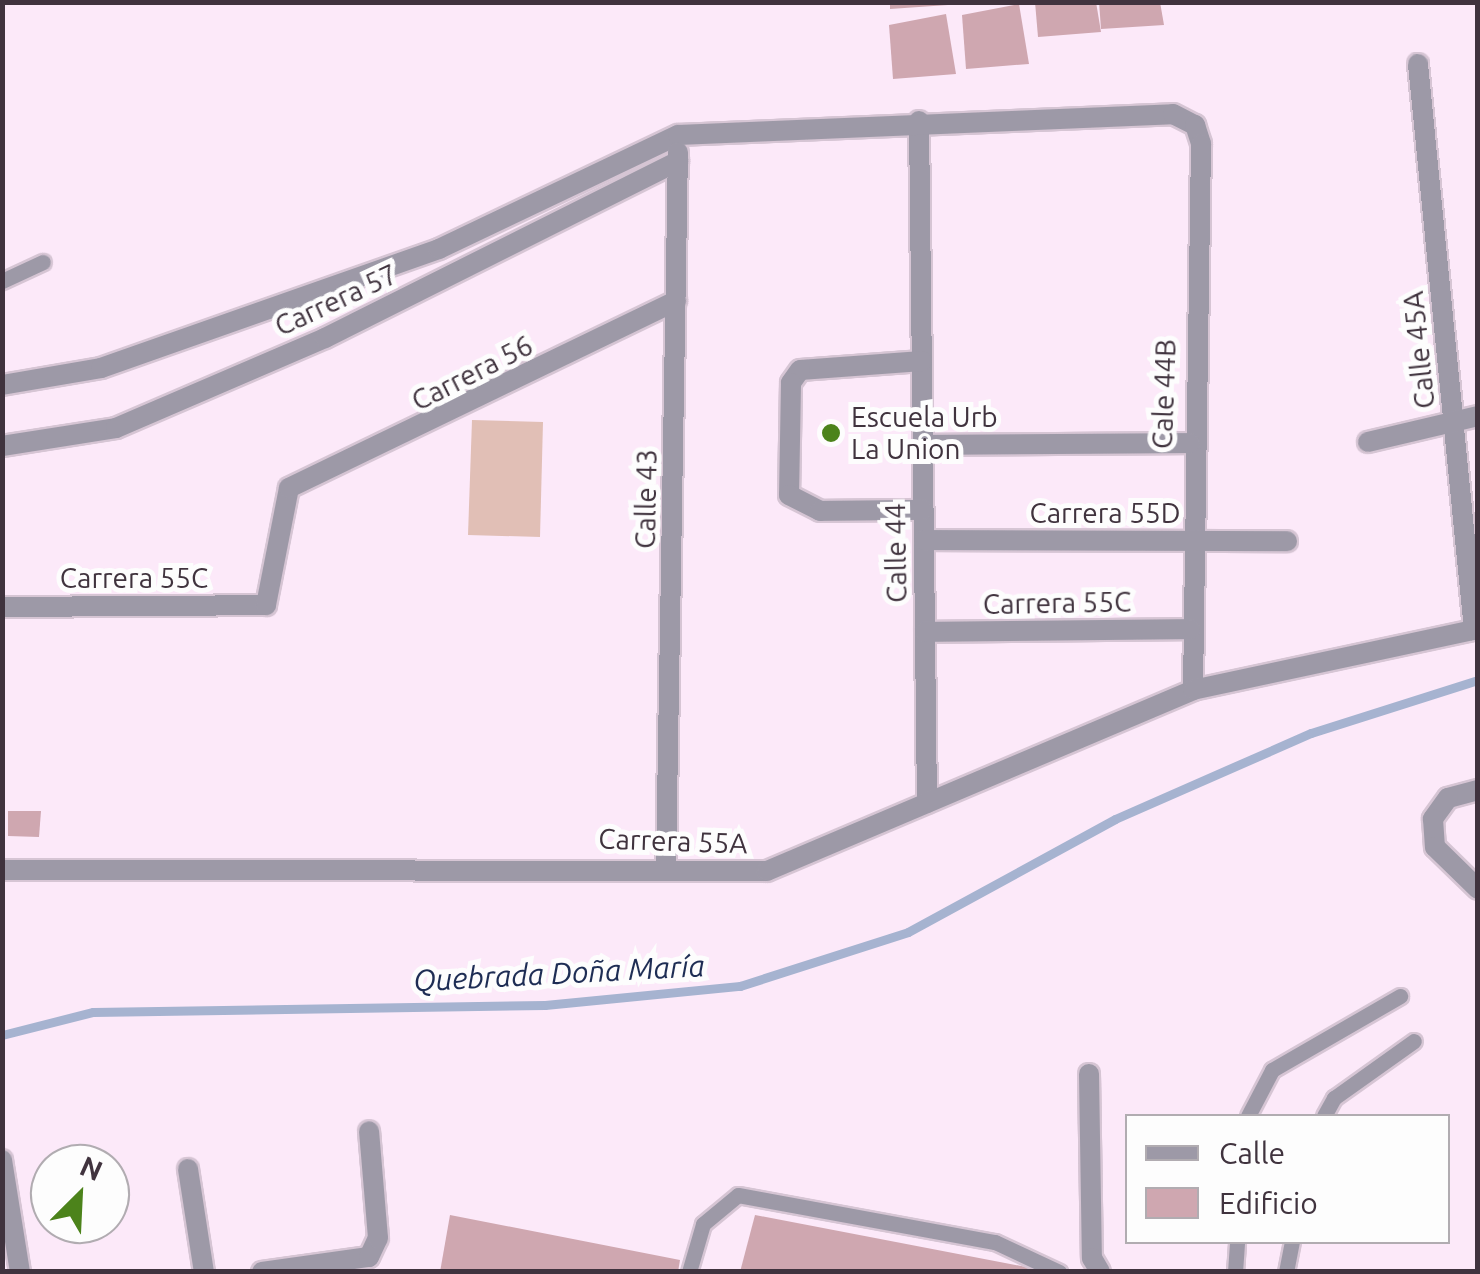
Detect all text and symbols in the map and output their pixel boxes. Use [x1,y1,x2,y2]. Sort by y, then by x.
street label: Carrera 57 [269,257,403,343]
street label: Calle 45A [1396,290,1442,410]
street label: Carrera 56 [406,328,538,418]
street label: Cale 44B [1145,338,1183,450]
place label: Escuela Urb La Union [851,400,998,466]
marker: Escuela Urb La Union [820,422,842,444]
street label: Calle 43 [628,449,664,549]
street label: Carrera 55D [1030,496,1180,530]
street label: Calle 44 [878,503,914,603]
street label: Carrera 55C [60,561,208,595]
street label: Carrera 55C [983,585,1131,621]
street label: Carrera 55A [598,822,748,860]
water label: Quebrada Doña María [412,947,706,999]
legend [1125,1114,1450,1244]
text: Calle [1219,1136,1285,1170]
north arrow [30,1144,130,1244]
text: N [76,1150,107,1186]
text: Edificio [1219,1186,1318,1220]

